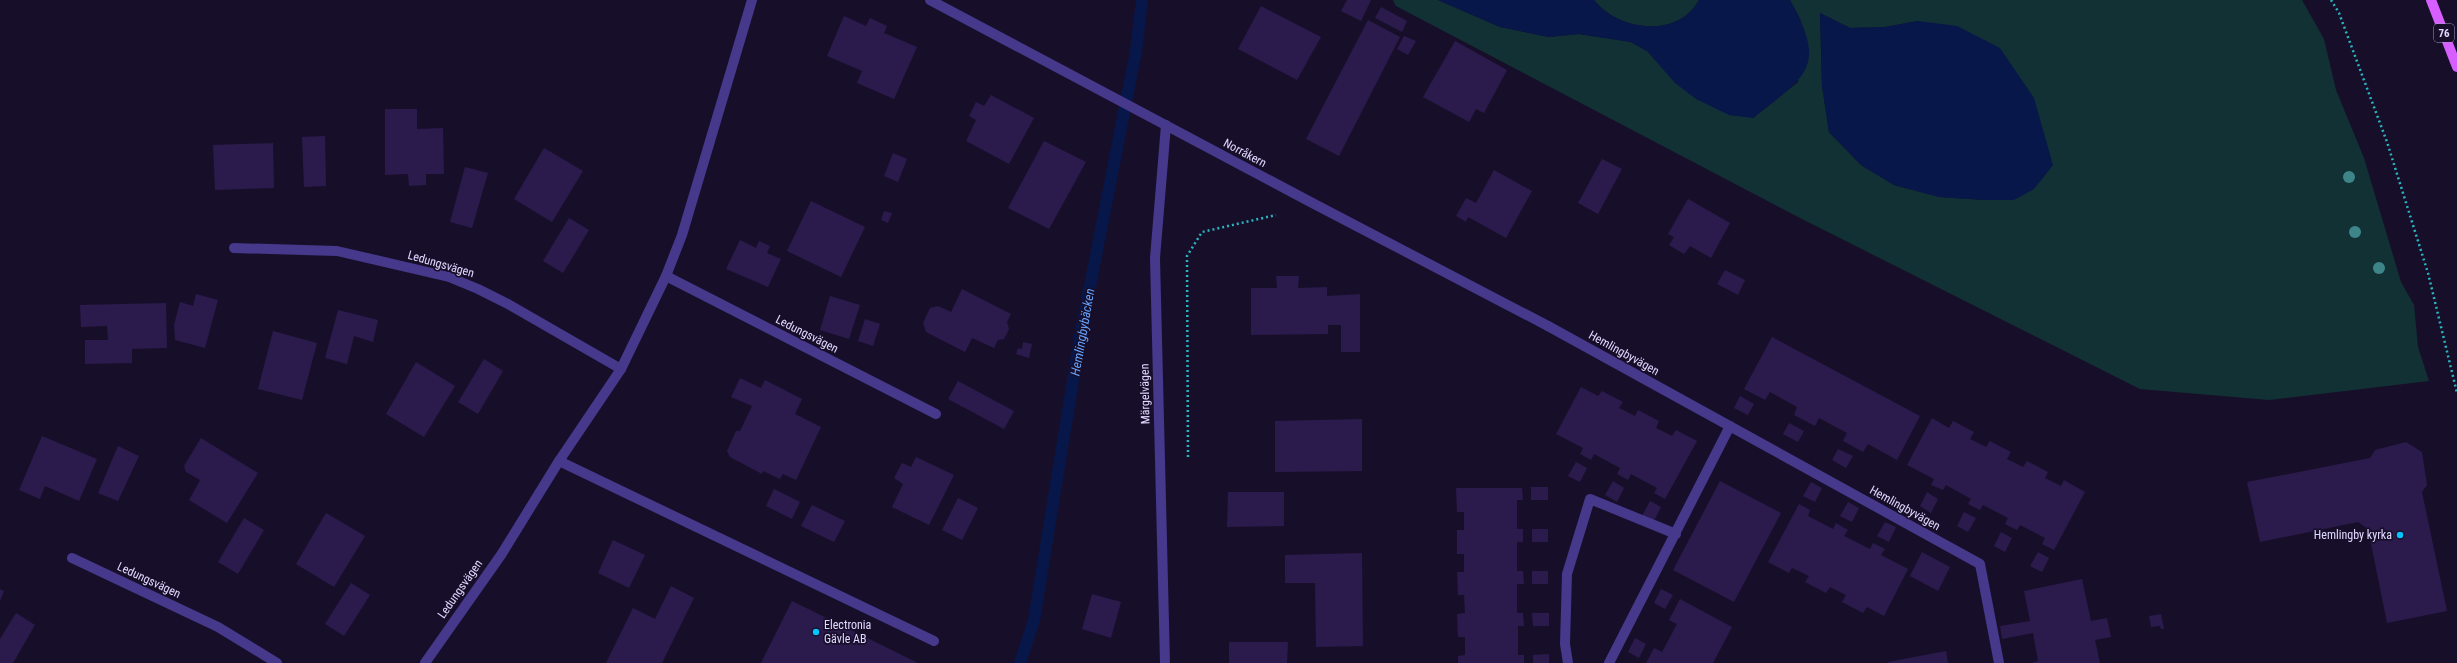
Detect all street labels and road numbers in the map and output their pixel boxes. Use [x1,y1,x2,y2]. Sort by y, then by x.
road number: 76 [2434,24,2454,42]
street label: Norråkern [1221,136,1269,170]
street label: Ledungsvägen [406,248,476,280]
street label: Ledungsvägen [773,312,841,356]
street label: Hemlingbyvägen [1586,328,1662,378]
street label: Märgelvägen [1137,363,1153,425]
street label: Hemlingbyvägen [1867,483,1943,533]
street label: Ledungsvägen [435,557,485,621]
street label: Ledungsvägen [115,559,183,601]

